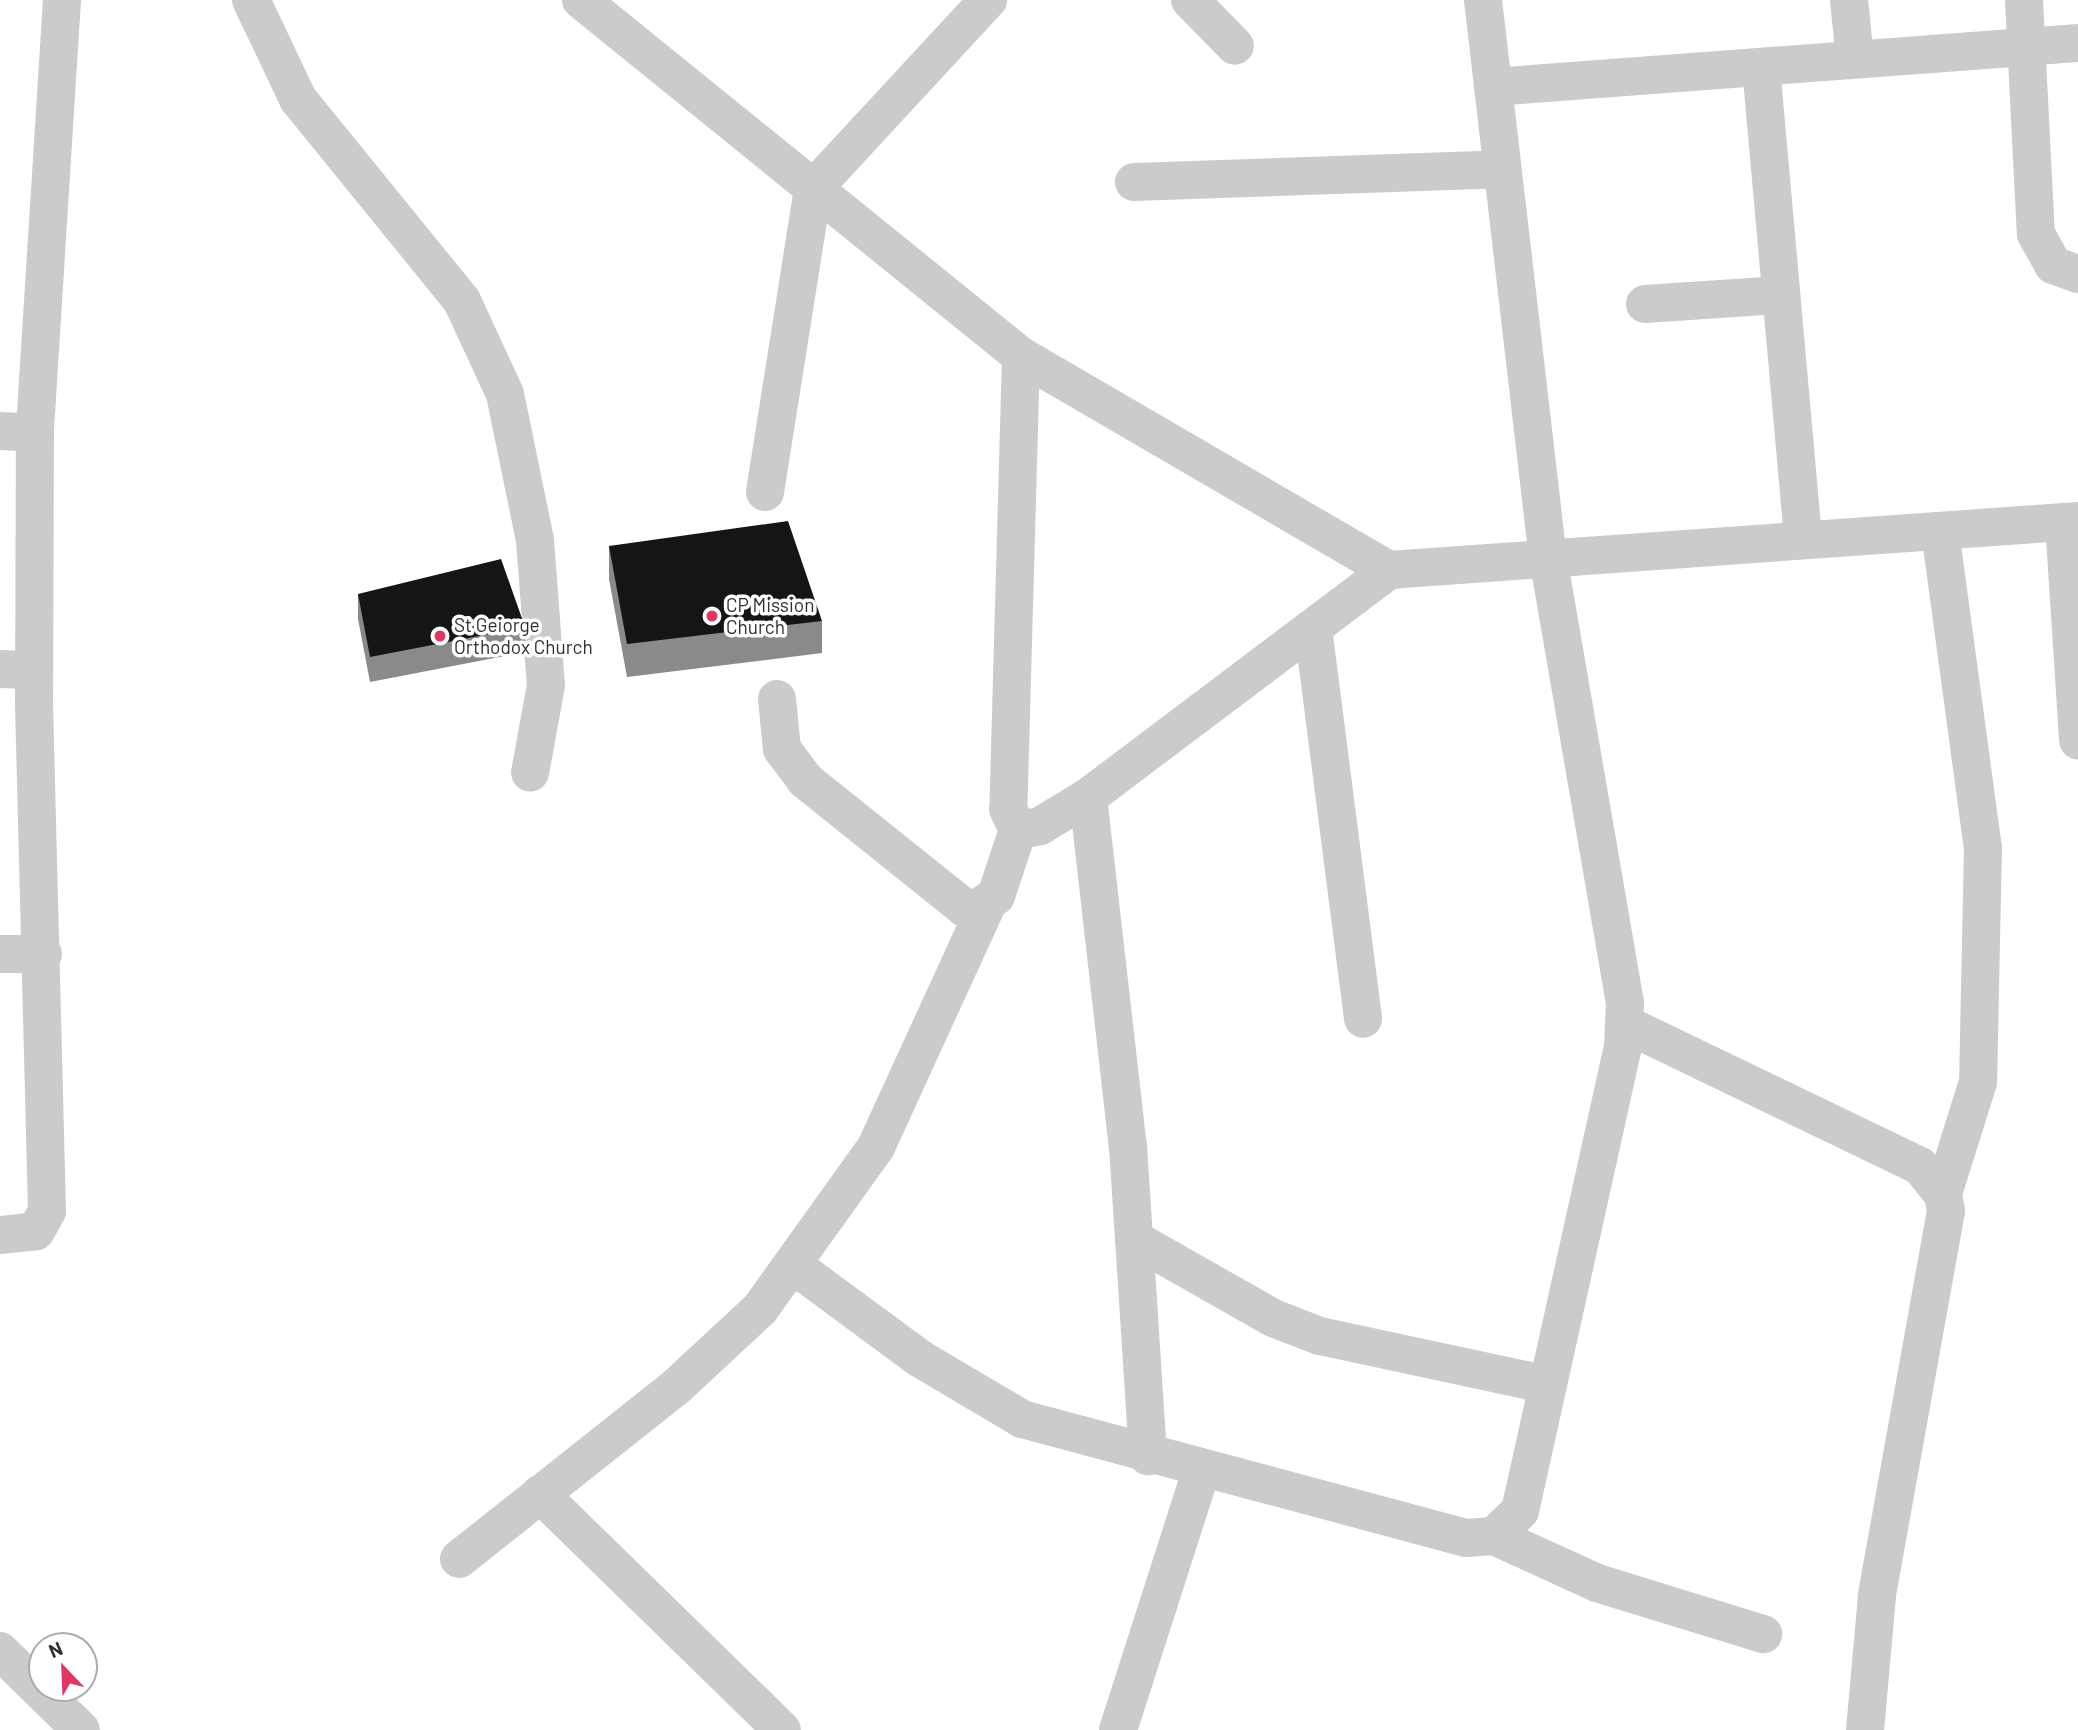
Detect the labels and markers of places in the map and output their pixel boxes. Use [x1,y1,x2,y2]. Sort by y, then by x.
place label: CP Mission Church [726,594,814,638]
marker: CP Mission Church [704,608,720,624]
place label: St Geiorge Orthodox Church [454,614,593,658]
marker: St Geiorge Orthodox Church [432,628,448,644]

